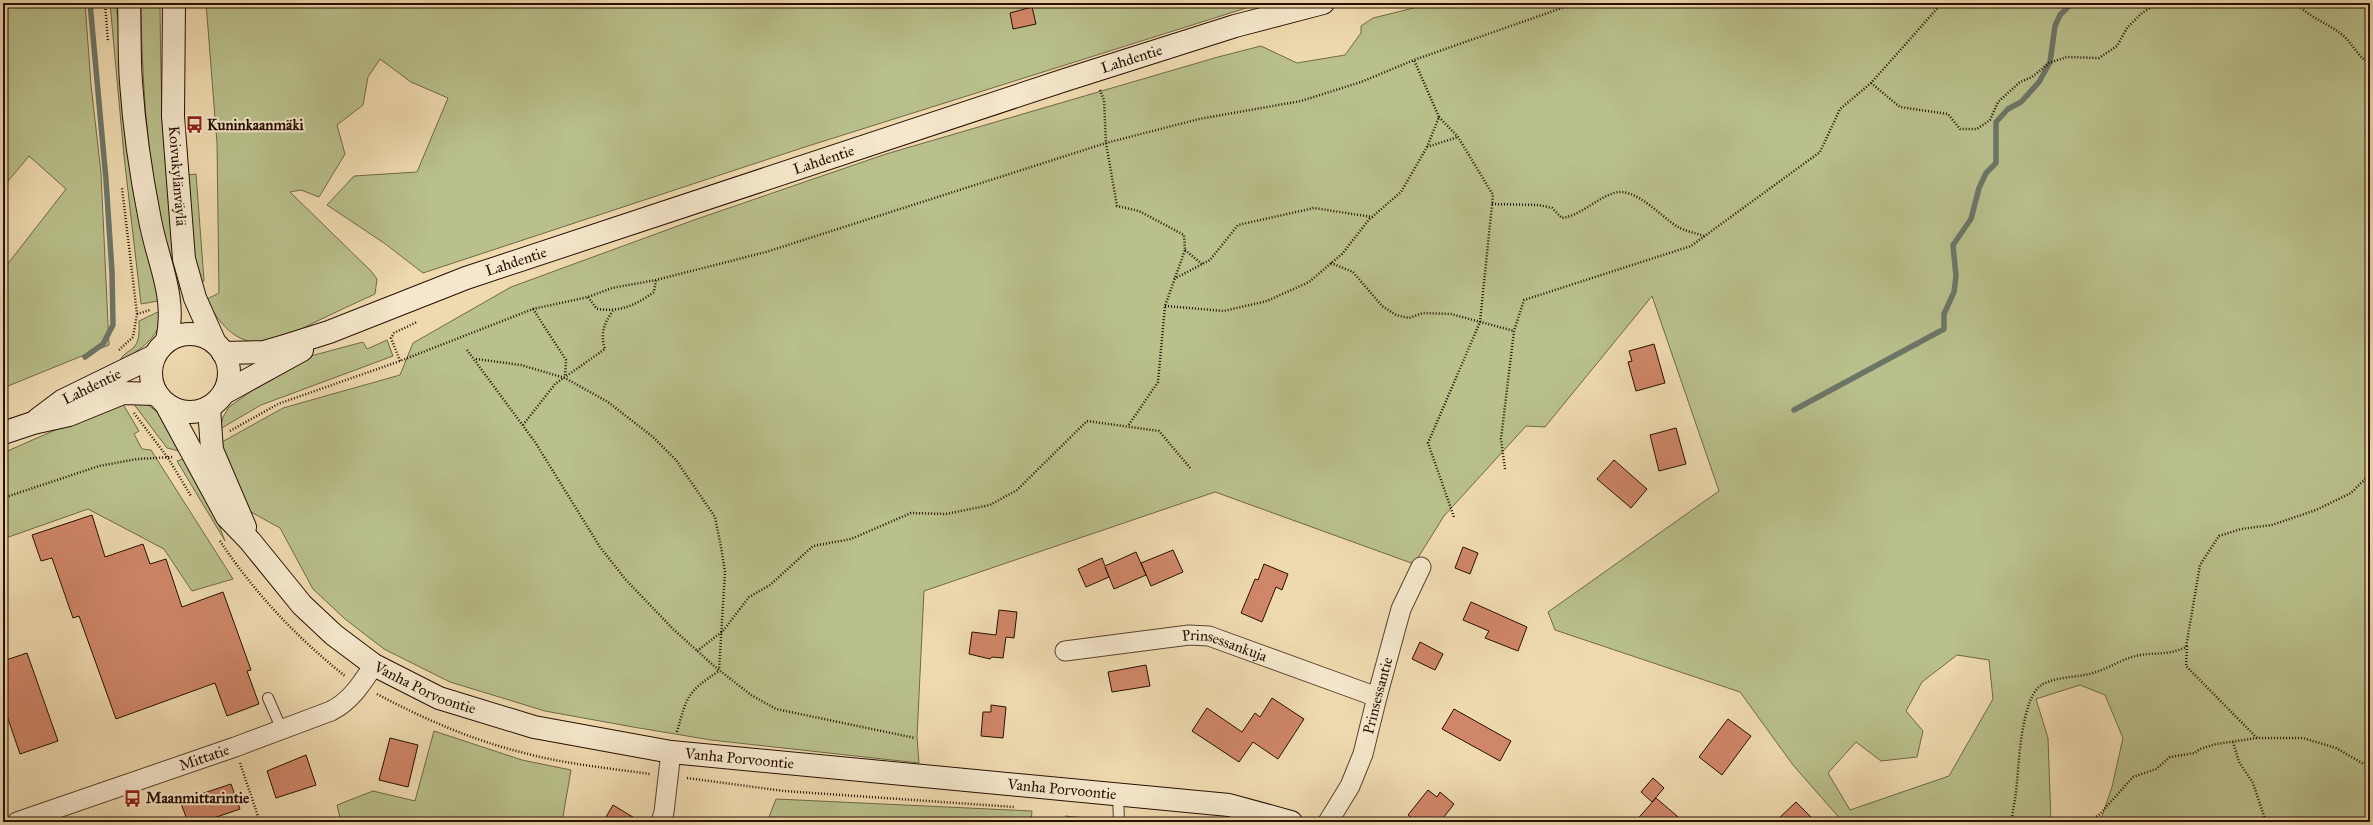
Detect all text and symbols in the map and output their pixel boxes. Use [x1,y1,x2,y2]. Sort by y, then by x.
street label: Lahdentie [1099,41,1164,77]
bus stop icon: Kuninkaanmäki [184,115,204,135]
place label: Kuninkaanmäki [207,116,304,134]
street label: Koivukylänväylä [165,125,190,227]
street label: Lahdentie [791,141,857,178]
street label: Lahdentie [483,243,549,280]
street label: Lahdentie [59,365,124,408]
street label: Prinsessankuja [1181,626,1270,666]
street label: Prinsessantie [1359,655,1397,736]
street label: Vanha Porvoontie [370,657,478,718]
street label: Mittatie [177,741,232,775]
street label: Vanha Porvoontie [683,744,795,773]
street label: Vanha Porvoontie [1006,775,1117,803]
bus stop icon: Maanmittarintie [123,788,143,808]
place label: Maanmittarintie [146,789,250,807]

